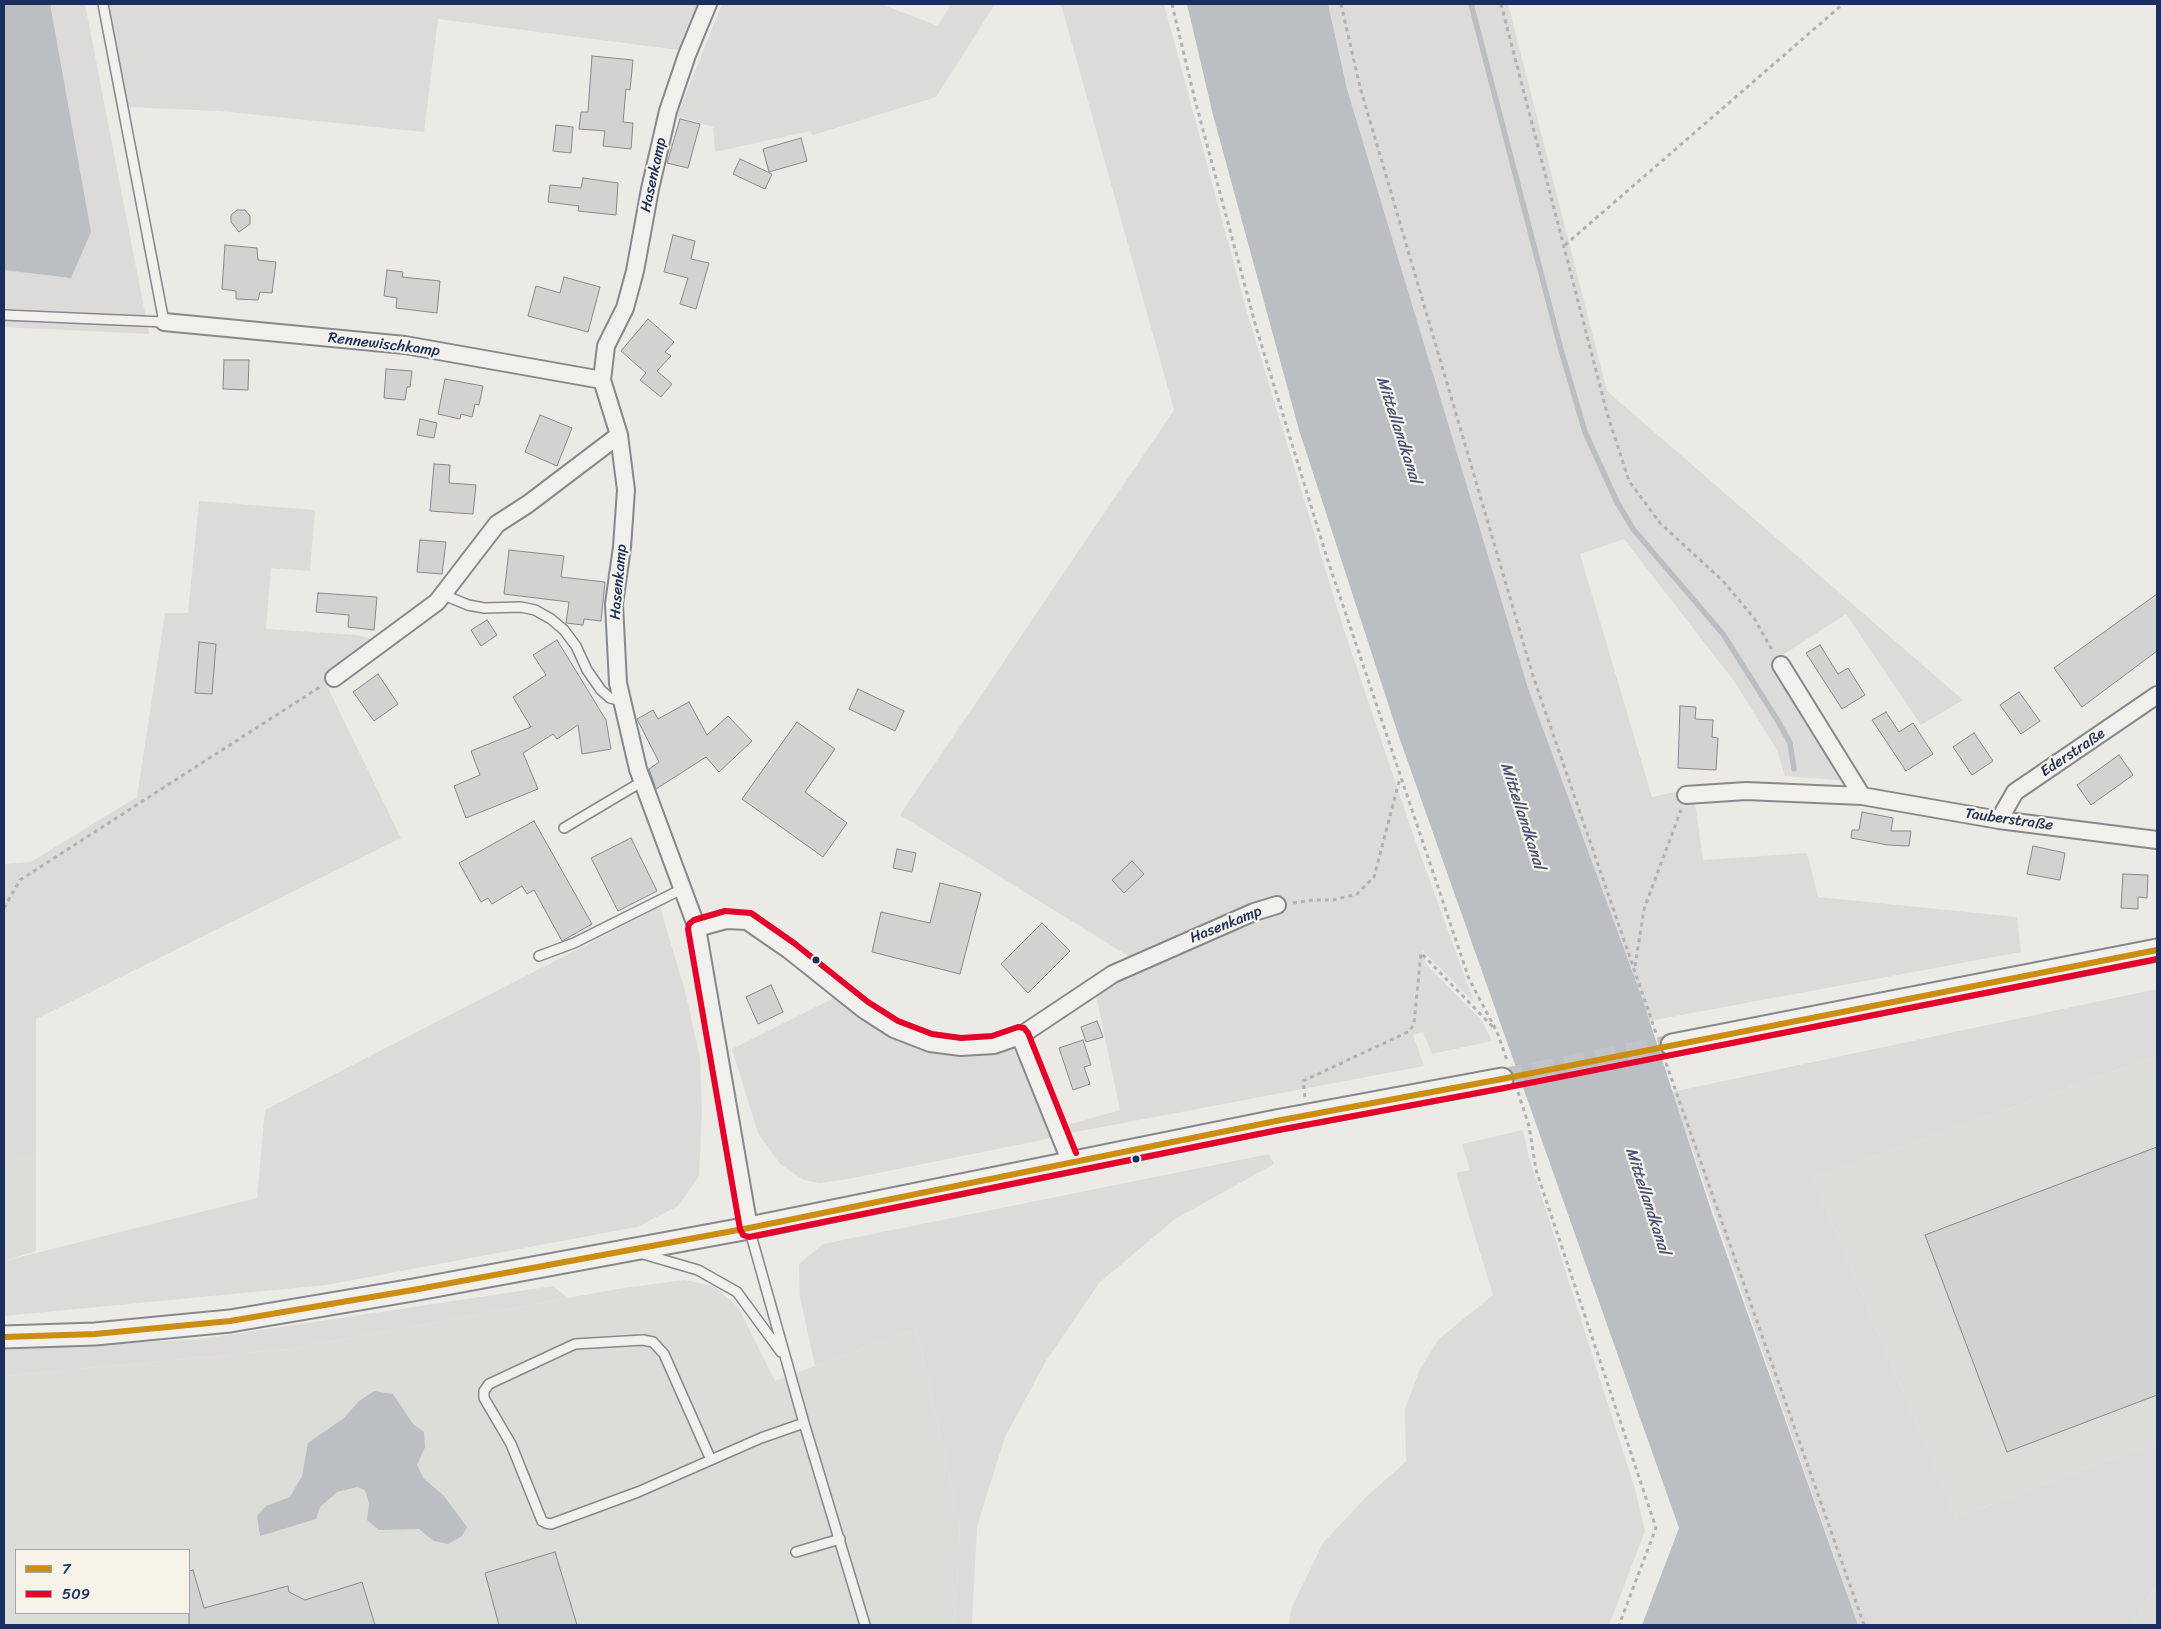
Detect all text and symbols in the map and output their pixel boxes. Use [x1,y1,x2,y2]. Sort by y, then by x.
street label: Hasenkamp [637,136,671,214]
street label: Rennewischkamp [327,329,441,361]
water label: Mittellandkanal [1372,374,1424,486]
street label: Hasenkamp [607,543,631,621]
street label: Ederstraße [2037,725,2109,781]
water label: Mittellandkanal [1496,760,1548,872]
street label: Tauberstraße [1964,805,2054,835]
street label: Hasenkamp [1187,902,1265,948]
unlabelled marker [811,955,821,965]
water label: Mittellandkanal [1621,1145,1673,1257]
unlabelled marker [1131,1154,1141,1164]
legend [15,1549,190,1614]
text: 7 [62,1556,71,1582]
text: 509 [62,1581,90,1607]

